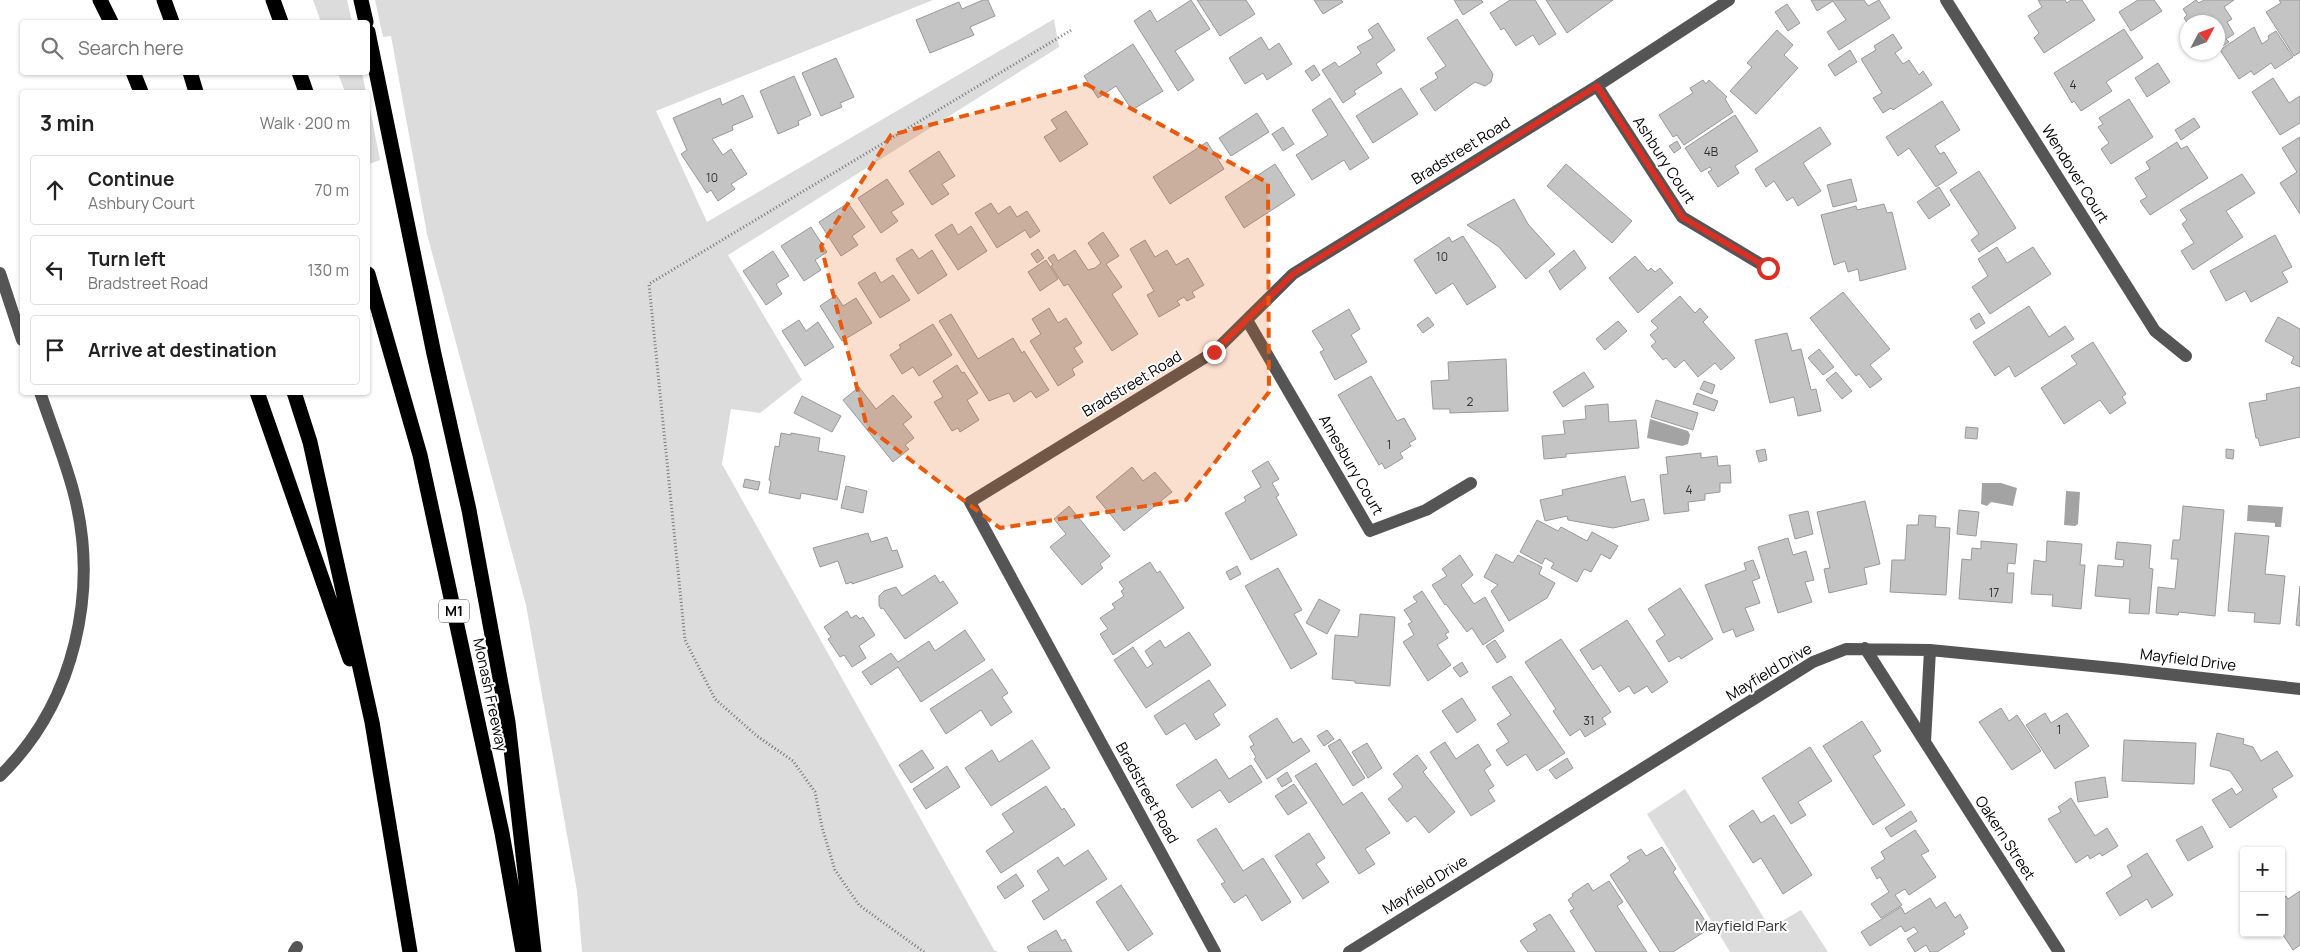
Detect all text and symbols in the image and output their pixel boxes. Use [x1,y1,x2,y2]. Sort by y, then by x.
north arrow [2180,15,2225,60]
search box [20,20,370,75]
icon: search [38,34,66,62]
text: Search here [78,35,184,61]
house number: 4 [2069,76,2077,93]
text: 3 min [40,109,94,137]
text: Walk · 200 m [260,112,350,134]
street label: Bradstreet Road [1407,112,1514,189]
street label: Ashbury Court [1628,112,1701,207]
street label: Wendover Court [2037,121,2114,227]
house number: 4B [1704,143,1718,160]
text: Continue [88,166,174,192]
house number: 10 [706,169,718,186]
icon: ahead [41,176,69,204]
text: 70 m [314,179,349,201]
text: Ashbury Court [88,192,195,214]
text: Turn left [88,246,166,272]
house number: 10 [1436,248,1448,265]
icon: left [41,256,69,284]
route start [1757,257,1780,280]
text: 130 m [307,259,349,281]
text: Bradstreet Road [88,272,208,294]
icon: arrive [41,336,69,364]
text: Arrive at destination [88,337,277,363]
route end [1203,341,1226,364]
street label: Bradstreet Road [1078,346,1185,422]
house number: 2 [1467,393,1474,410]
street label: Amesbury Court [1314,411,1389,519]
house number: 1 [1387,436,1391,453]
house number: 4 [1685,481,1693,498]
house number: 17 [1989,584,1999,601]
road number: M1 [439,600,469,622]
street label: Monash Freeway [468,636,513,754]
street label: Mayfield Drive [1722,638,1816,705]
street label: Mayfield Drive [2139,643,2238,676]
house number: 31 [1583,712,1595,729]
house number: 1 [2057,721,2061,738]
street label: Bradstreet Road [1111,738,1184,847]
street label: Oakern Street [1970,791,2041,884]
map controls [2240,847,2285,937]
button: + [2240,847,2285,892]
street label: Mayfield Drive [1378,850,1471,919]
button: − [2240,892,2285,937]
park label: Mayfield Park [1695,915,1787,936]

